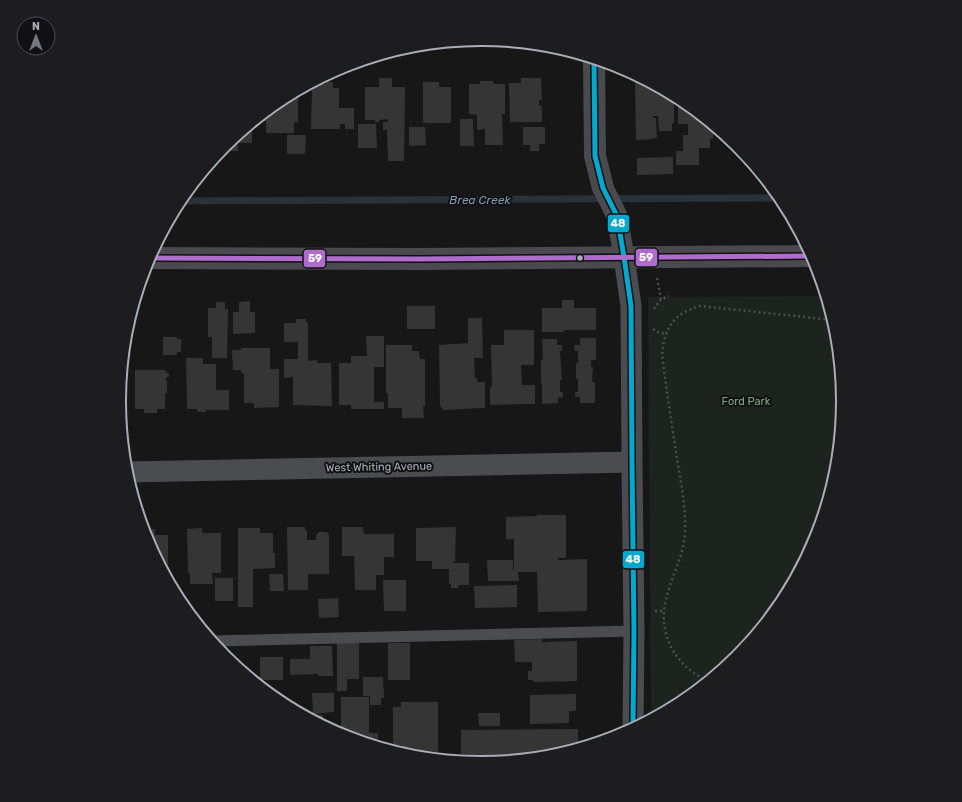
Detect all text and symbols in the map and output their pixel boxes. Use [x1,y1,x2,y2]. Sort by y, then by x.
north arrow [16,16,56,56]
text: N [32,20,40,33]
water label: Brea Creek [449,193,511,207]
line badge: 48 [607,214,630,233]
text: 48 [611,217,625,230]
line badge: 59 [635,248,658,267]
line badge: 59 [303,249,326,268]
text: 59 [639,251,653,264]
text: 59 [308,252,322,265]
unlabelled marker [575,253,585,263]
park label: Ford Park [722,395,771,408]
street label: West Whiting Avenue [326,460,432,474]
line badge: 48 [622,550,645,569]
text: 48 [626,553,640,566]

